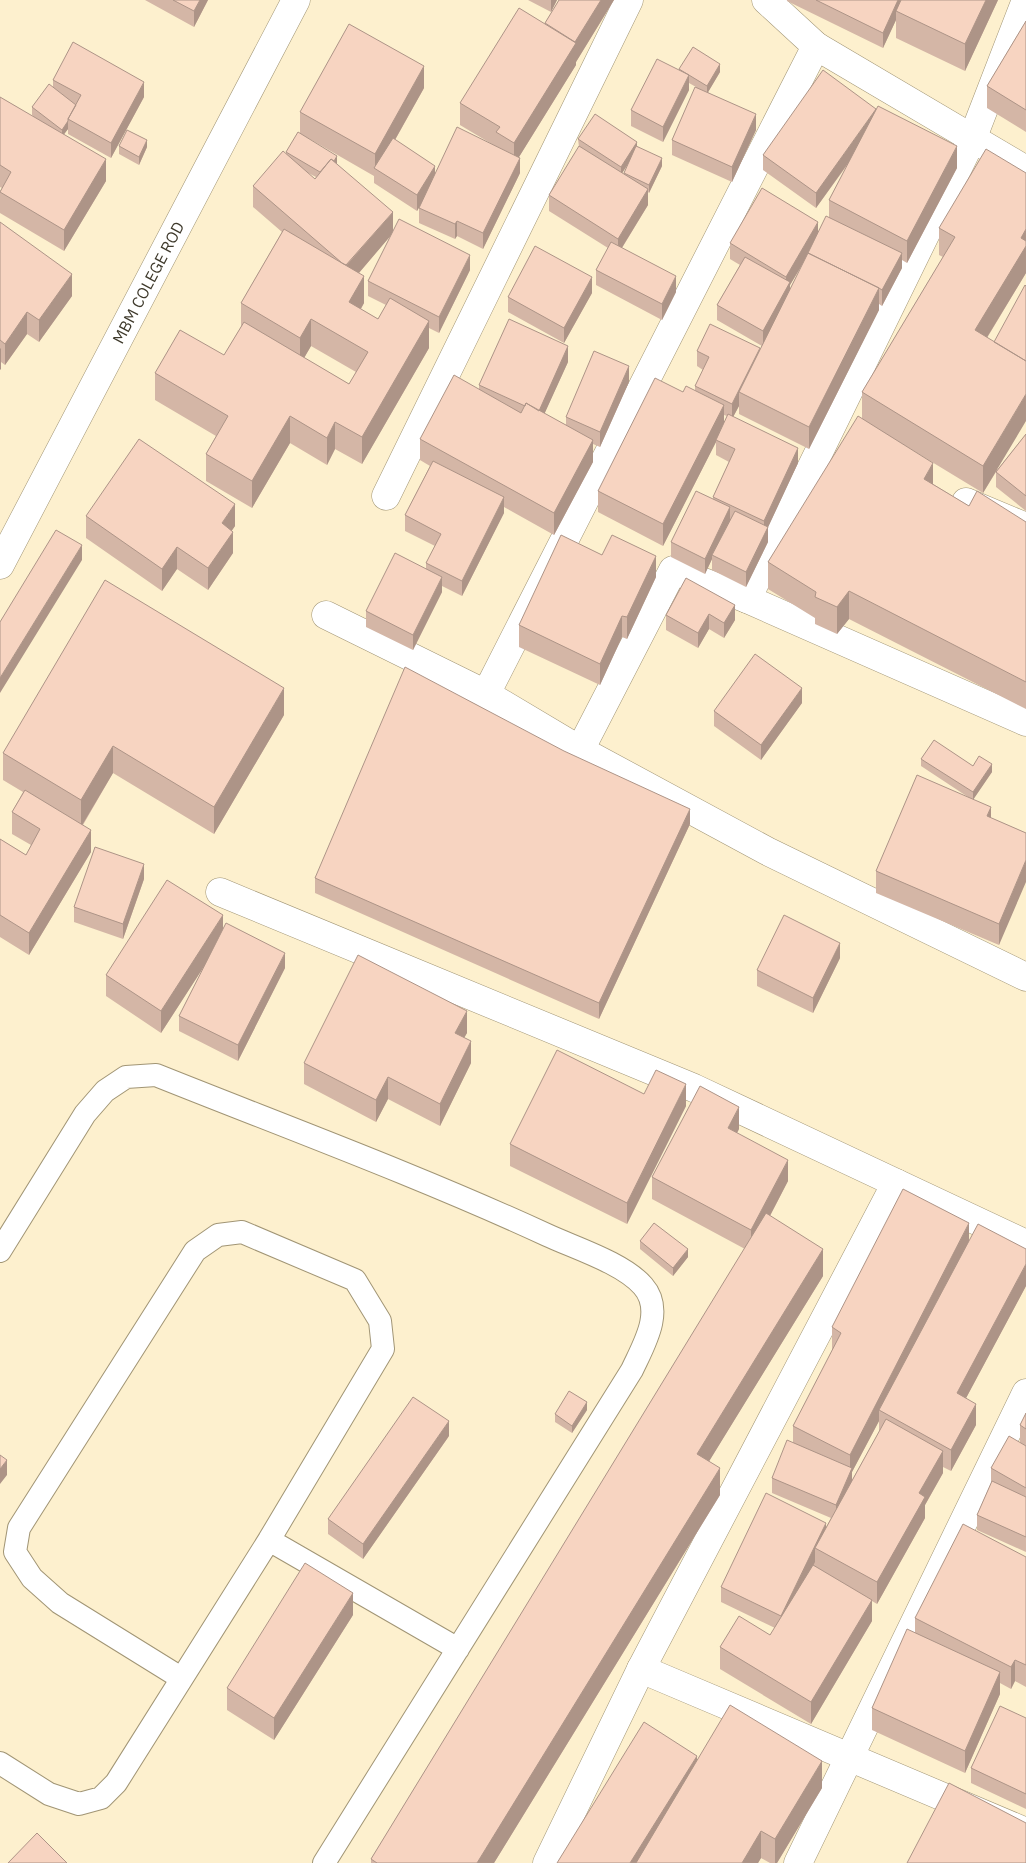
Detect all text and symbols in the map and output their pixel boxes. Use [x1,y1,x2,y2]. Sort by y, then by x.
street label: MBM COLEGE ROD [108,218,188,347]

